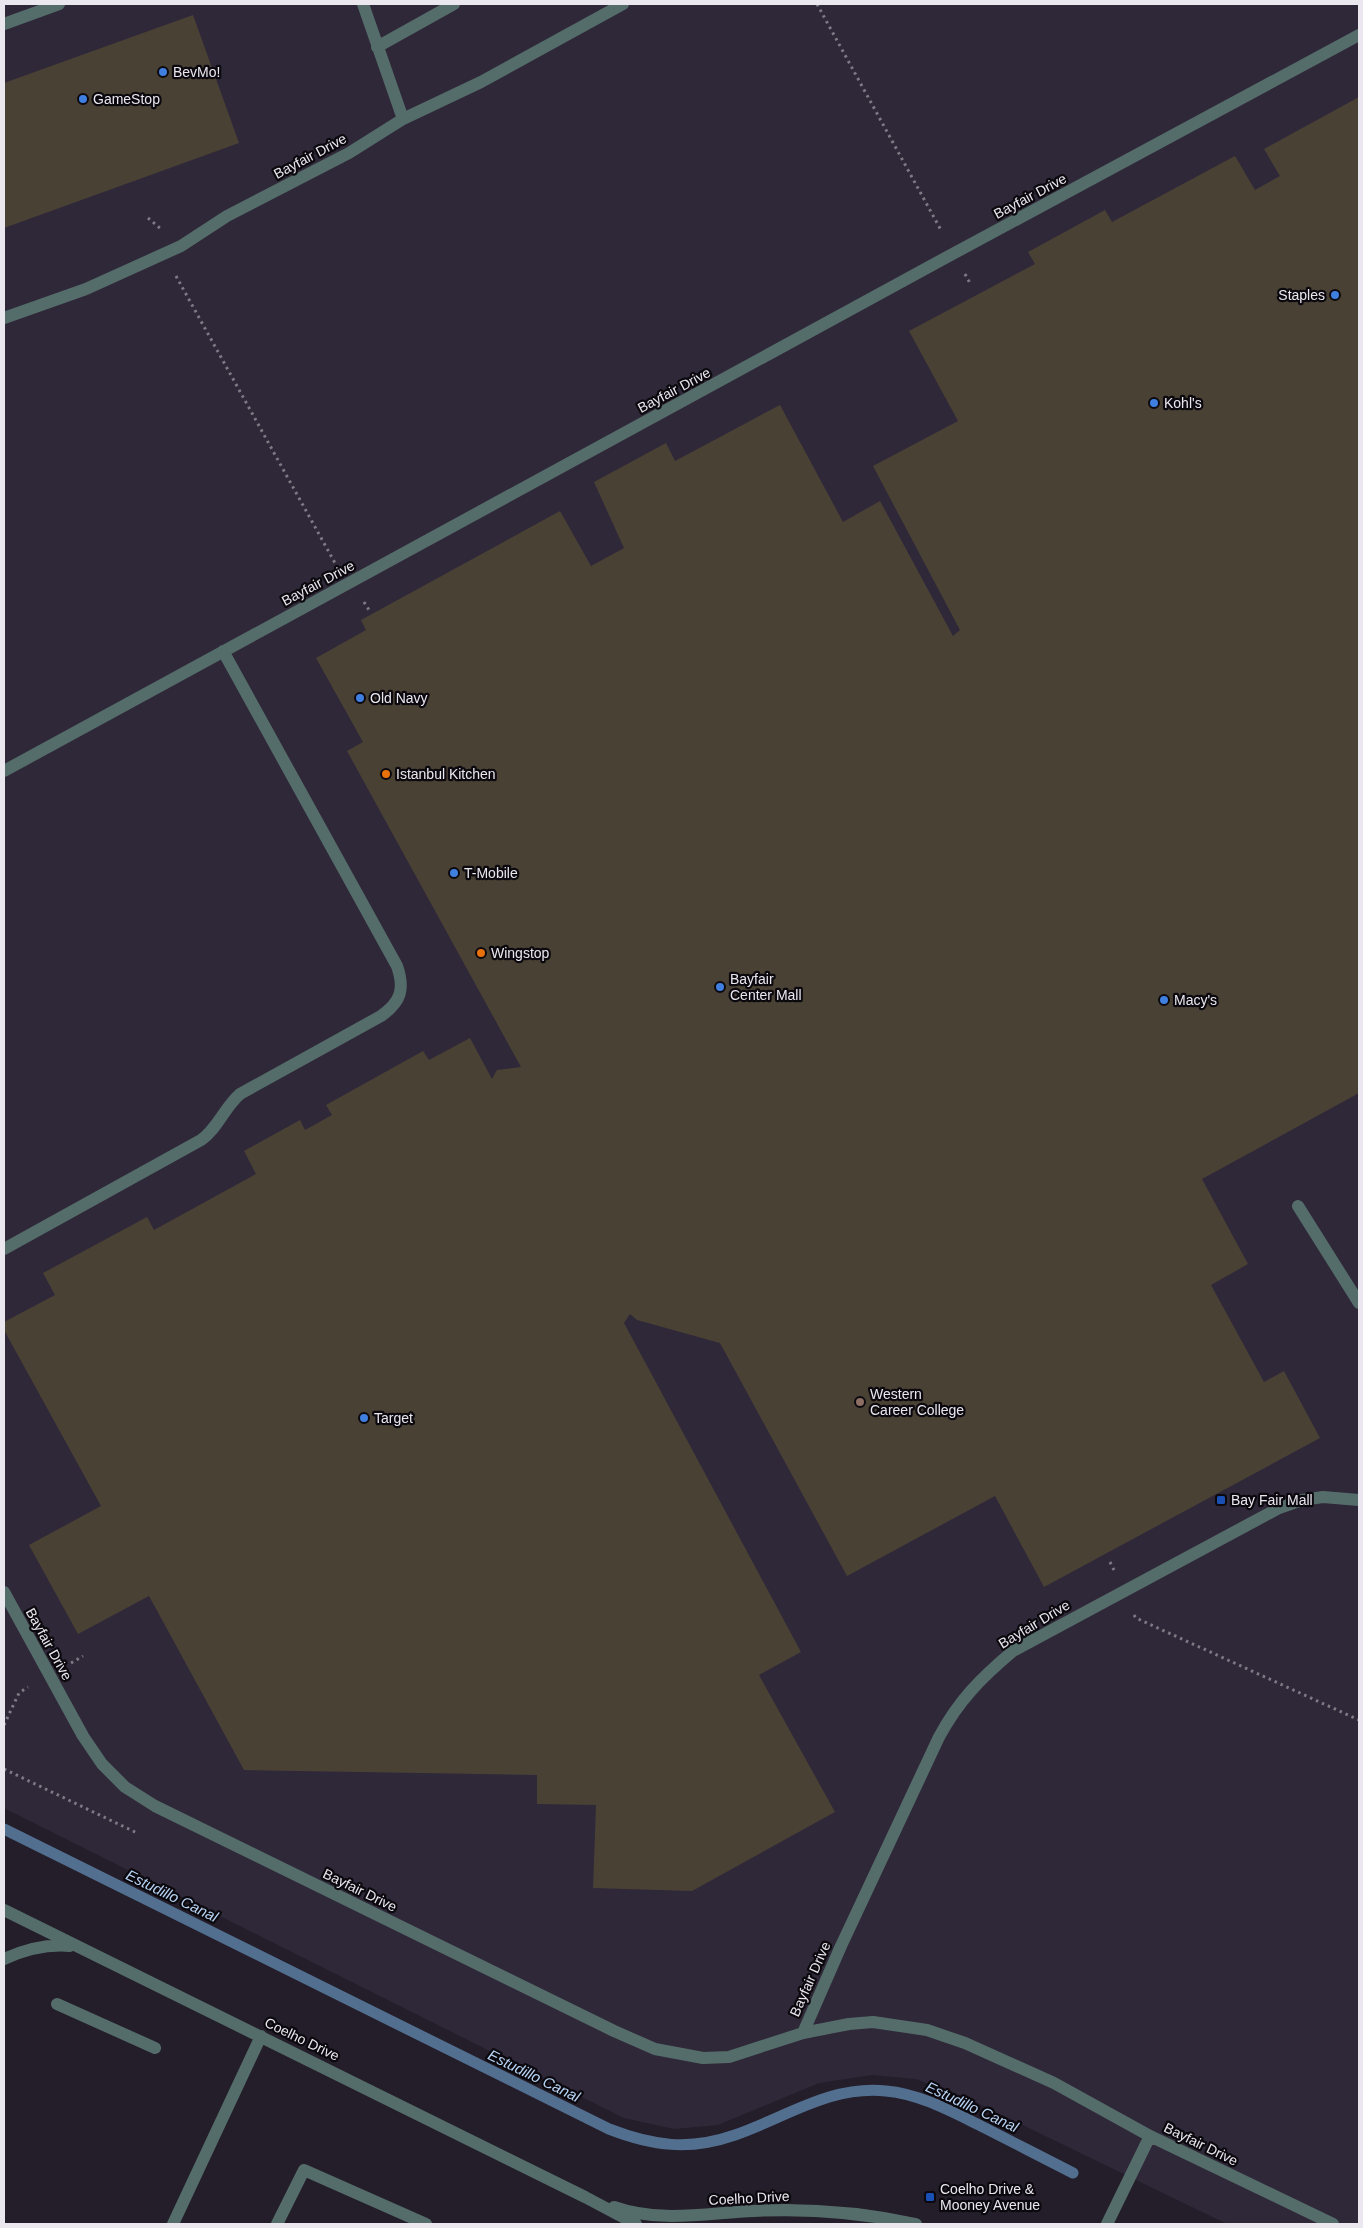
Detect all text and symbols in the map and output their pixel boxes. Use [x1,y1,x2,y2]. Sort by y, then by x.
place label: BevMo! [173,64,220,80]
marker: BevMo! [157,66,169,78]
place label: GameStop [93,91,160,107]
marker: GameStop [77,93,89,105]
street label: Bayfair Drive [271,130,349,182]
street label: Bayfair Drive [991,170,1069,222]
place label: Staples [1278,287,1325,303]
marker: Staples [1329,289,1341,301]
street label: Bayfair Drive [635,364,713,416]
place label: Kohl's [1164,395,1202,411]
marker: Kohl's [1148,397,1160,409]
street label: Bayfair Drive [279,557,357,609]
place label: Old Navy [370,690,428,706]
marker: Old Navy [354,692,366,704]
place label: Istanbul Kitchen [396,766,496,782]
marker: Istanbul Kitchen [380,768,392,780]
place label: T-Mobile [464,865,518,881]
marker: T-Mobile [448,867,460,879]
place label: Wingstop [491,945,550,961]
marker: Wingstop [475,947,487,959]
place label: Bayfair Center Mall [730,971,802,1003]
marker: Bayfair Center Mall [714,981,726,993]
place label: Macy's [1174,992,1217,1008]
marker: Macy's [1158,994,1170,1006]
place label: Western Career College [870,1386,964,1418]
marker: Western Career College [854,1396,866,1408]
place label: Target [374,1410,413,1426]
marker: Target [358,1412,370,1424]
place label: Bay Fair Mall [1231,1492,1313,1508]
marker: Bay Fair Mall [1215,1494,1227,1506]
street label: Bayfair Drive [996,1596,1073,1651]
street label: Bayfair Drive [23,1605,76,1683]
street label: Bayfair Drive [320,1865,400,1915]
water label: Estudillo Canal [124,1866,222,1925]
street label: Bayfair Drive [786,1939,834,2019]
street label: Coelho Drive [262,2014,342,2064]
water label: Estudillo Canal [486,2046,584,2105]
water label: Estudillo Canal [923,2078,1022,2136]
street label: Bayfair Drive [1161,2119,1241,2169]
place label: Coelho Drive & Mooney Avenue [940,2181,1040,2213]
street label: Coelho Drive [708,2188,790,2208]
marker: Coelho Drive & Mooney Avenue [924,2191,936,2203]

